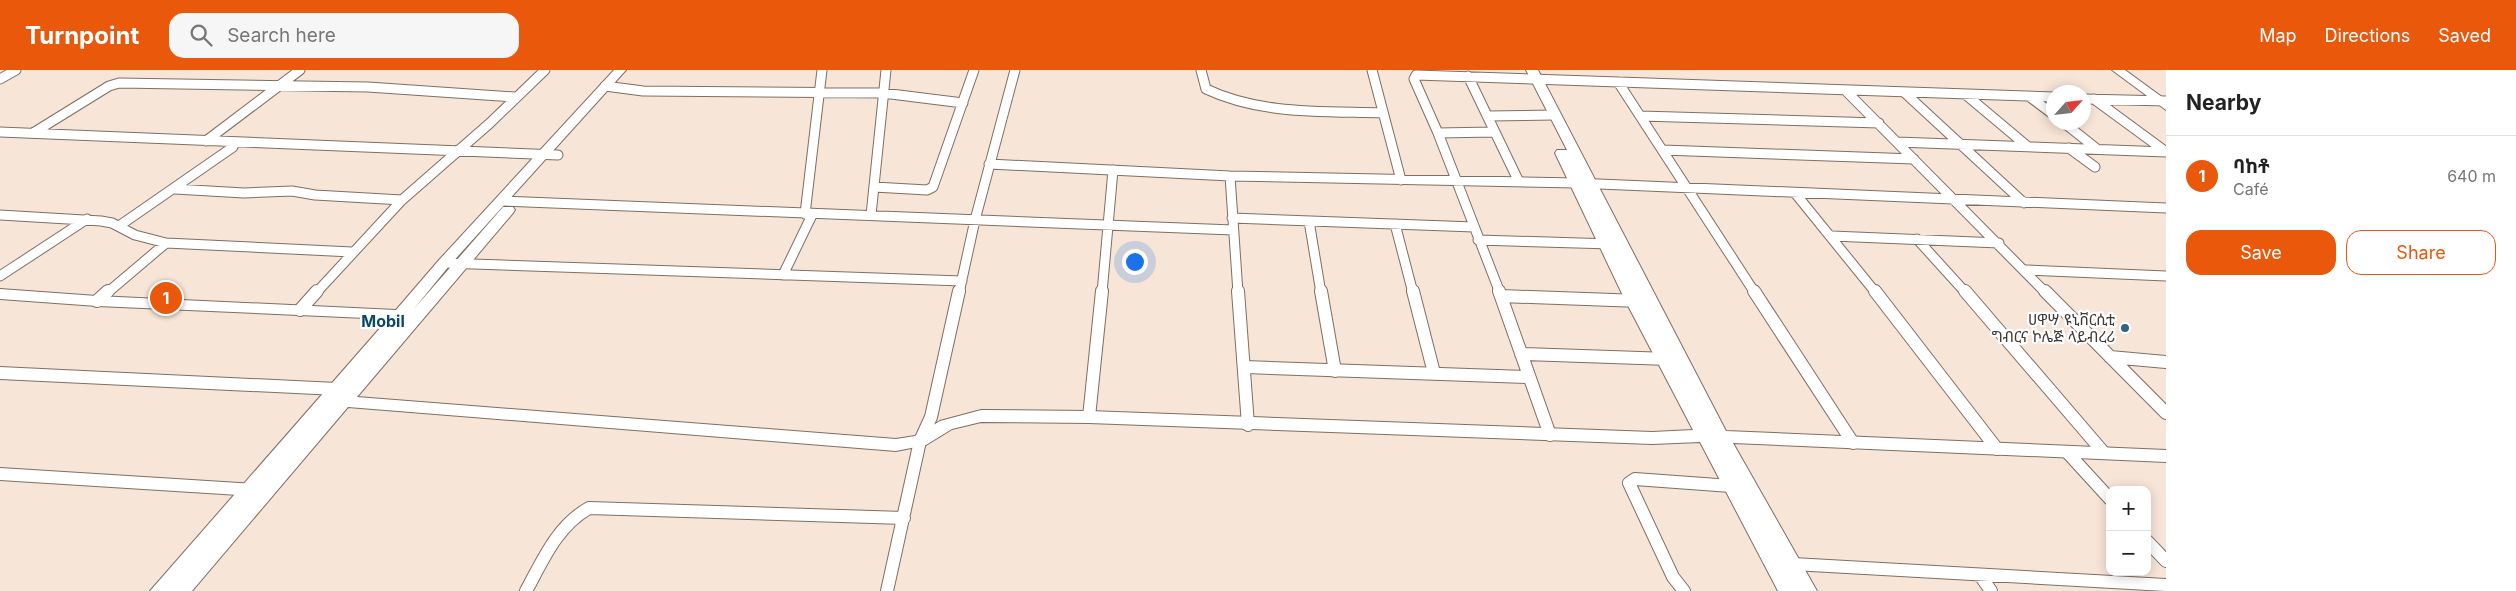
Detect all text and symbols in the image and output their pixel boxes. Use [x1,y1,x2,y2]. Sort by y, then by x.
search box [169,13,519,58]
text: Turnpoint [25,21,139,50]
icon: search [187,21,215,49]
text: Search here [227,24,336,47]
text: Map [2259,25,2297,46]
text: Directions [2325,25,2410,46]
text: Saved [2438,25,2491,46]
north arrow [2046,85,2091,130]
text: Nearby [2186,90,2261,115]
text: ባከቶ [2233,155,2270,178]
text: 1 [2199,166,2205,186]
text: 640 m [2447,166,2496,186]
text: Café [2233,179,2268,199]
button: Save [2186,230,2336,275]
button: Share [2346,230,2496,275]
your location [1122,249,1148,275]
pin: 1 [150,279,182,317]
place label: ሀዋሣ ዩኒቨርሲቲ ግብርና ኮሌጅ ላይብረሪ [1992,310,2115,346]
district label: Mobil [361,311,405,331]
marker: ሀዋሣ ዩኒቨርሲቲ ግብርና ኮሌጅ ላይብረሪ [2119,322,2131,334]
map controls [2106,486,2151,576]
button: + [2106,486,2151,531]
button: − [2106,531,2151,576]

